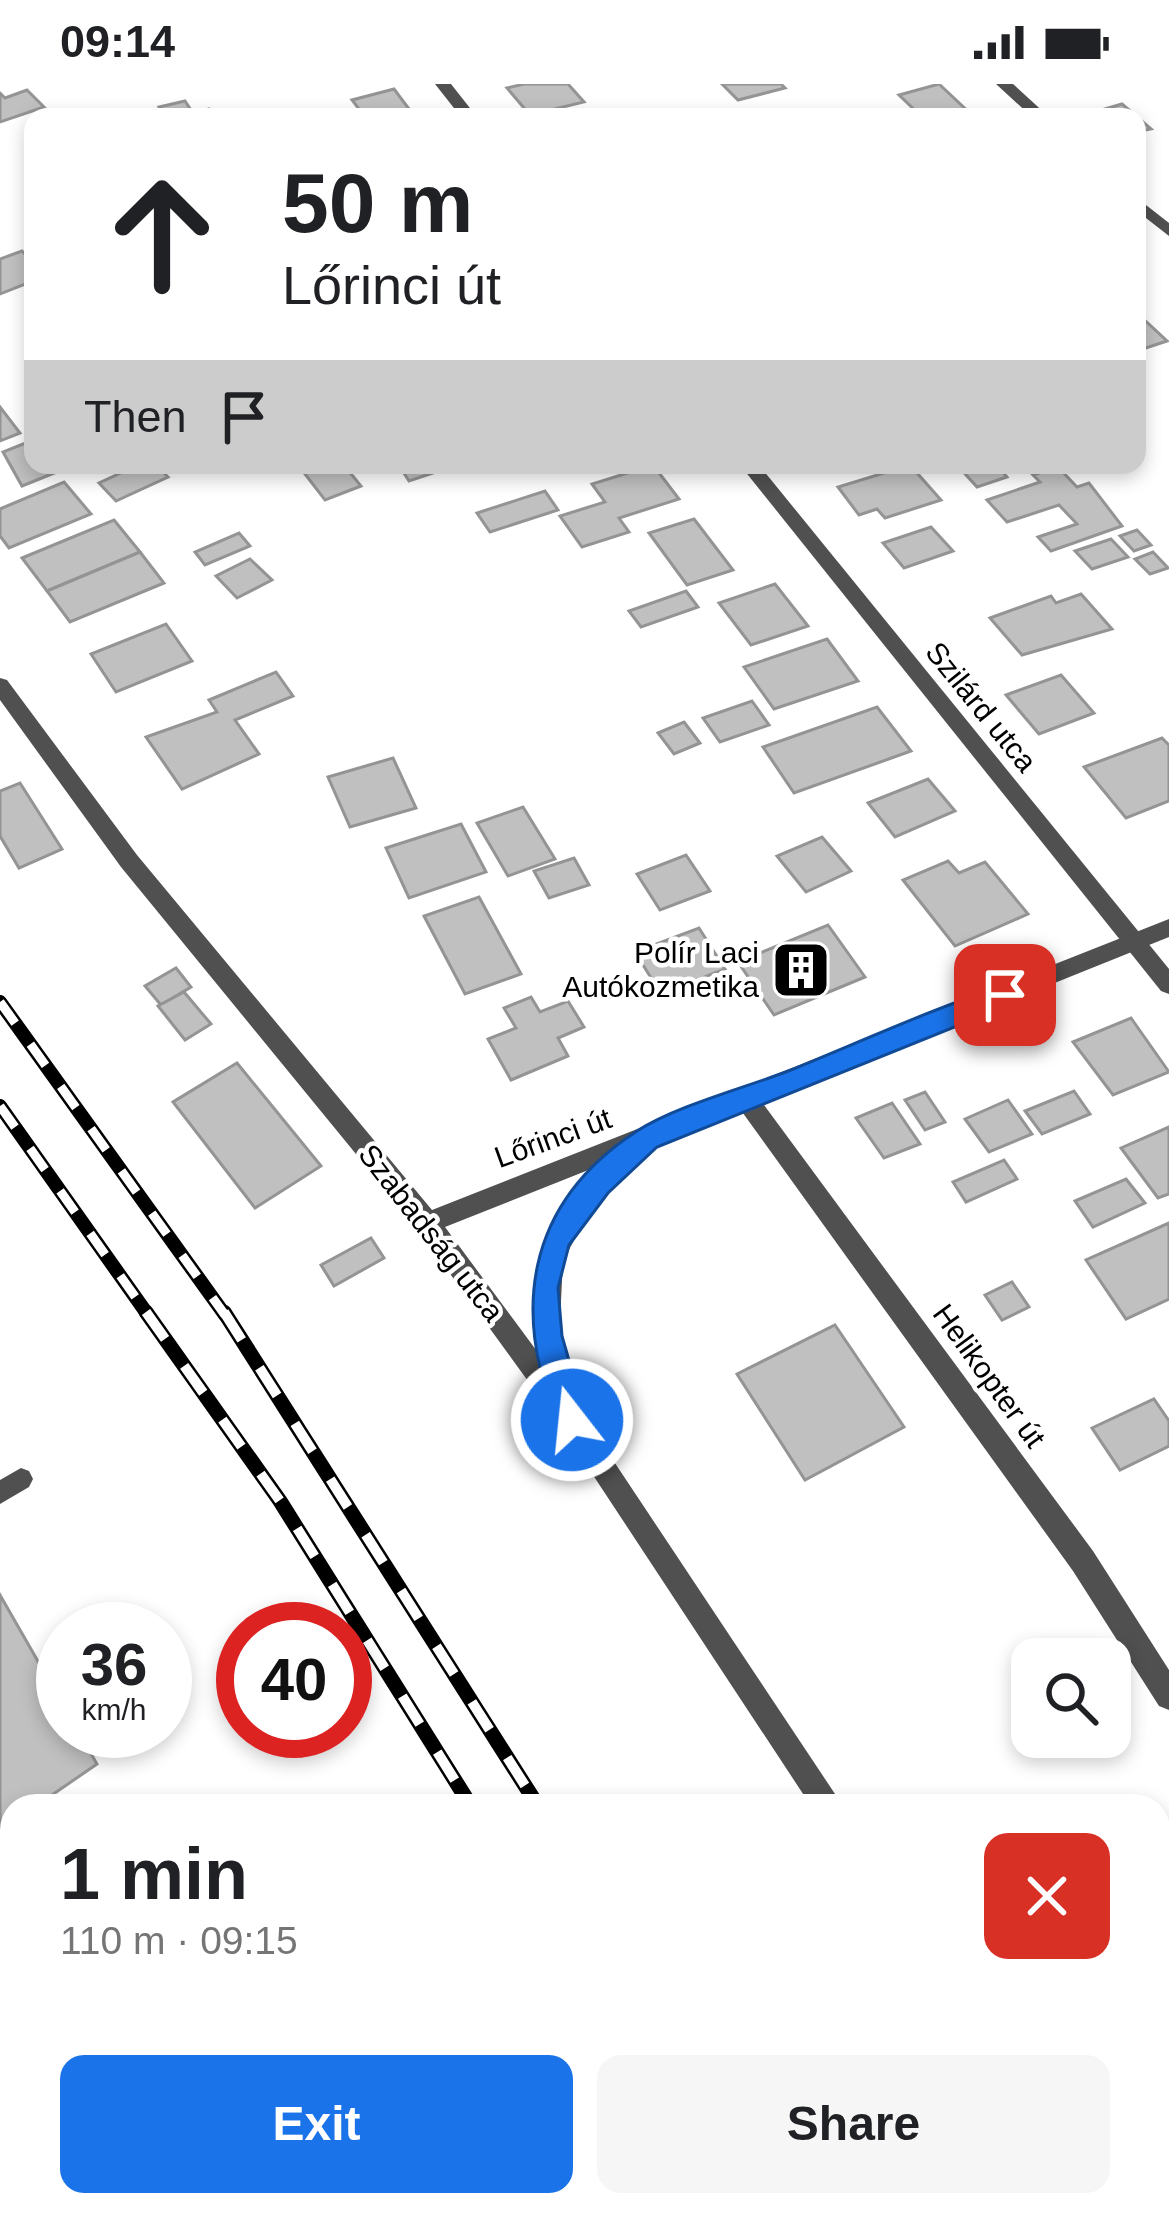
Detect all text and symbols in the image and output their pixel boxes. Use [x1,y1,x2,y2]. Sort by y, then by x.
text: 09:14 [60,16,175,67]
icon: ahead [84,156,240,312]
text: 50 m [282,156,473,250]
text: Lőrinci út [282,255,501,315]
icon: arrive [211,384,277,450]
text: Then [84,391,187,442]
street label: Szilárd utca [919,635,1044,778]
place label: Polír Laci Autókozmetika [562,936,759,1003]
building icon: Polír Laci Autókozmetika [770,939,832,1001]
pin [954,944,1056,1046]
icon: arrive [972,962,1038,1028]
street label: Lőrinci út [490,1101,616,1174]
street label: Szabadság utca [352,1138,511,1328]
street label: Helikopter út [927,1298,1053,1454]
position arrow [509,1357,635,1483]
speed limit sign: 40 [216,1602,372,1758]
text: 36 [81,1631,147,1698]
map controls [1011,1638,1131,1758]
button: search [1011,1638,1131,1758]
text: km/h [81,1693,147,1726]
button: close [984,1833,1110,1959]
text: 1 min [60,1834,248,1914]
text: 110 m · 09:15 [60,1919,298,1962]
button: Exit [60,2055,573,2193]
button: Share [597,2055,1110,2193]

